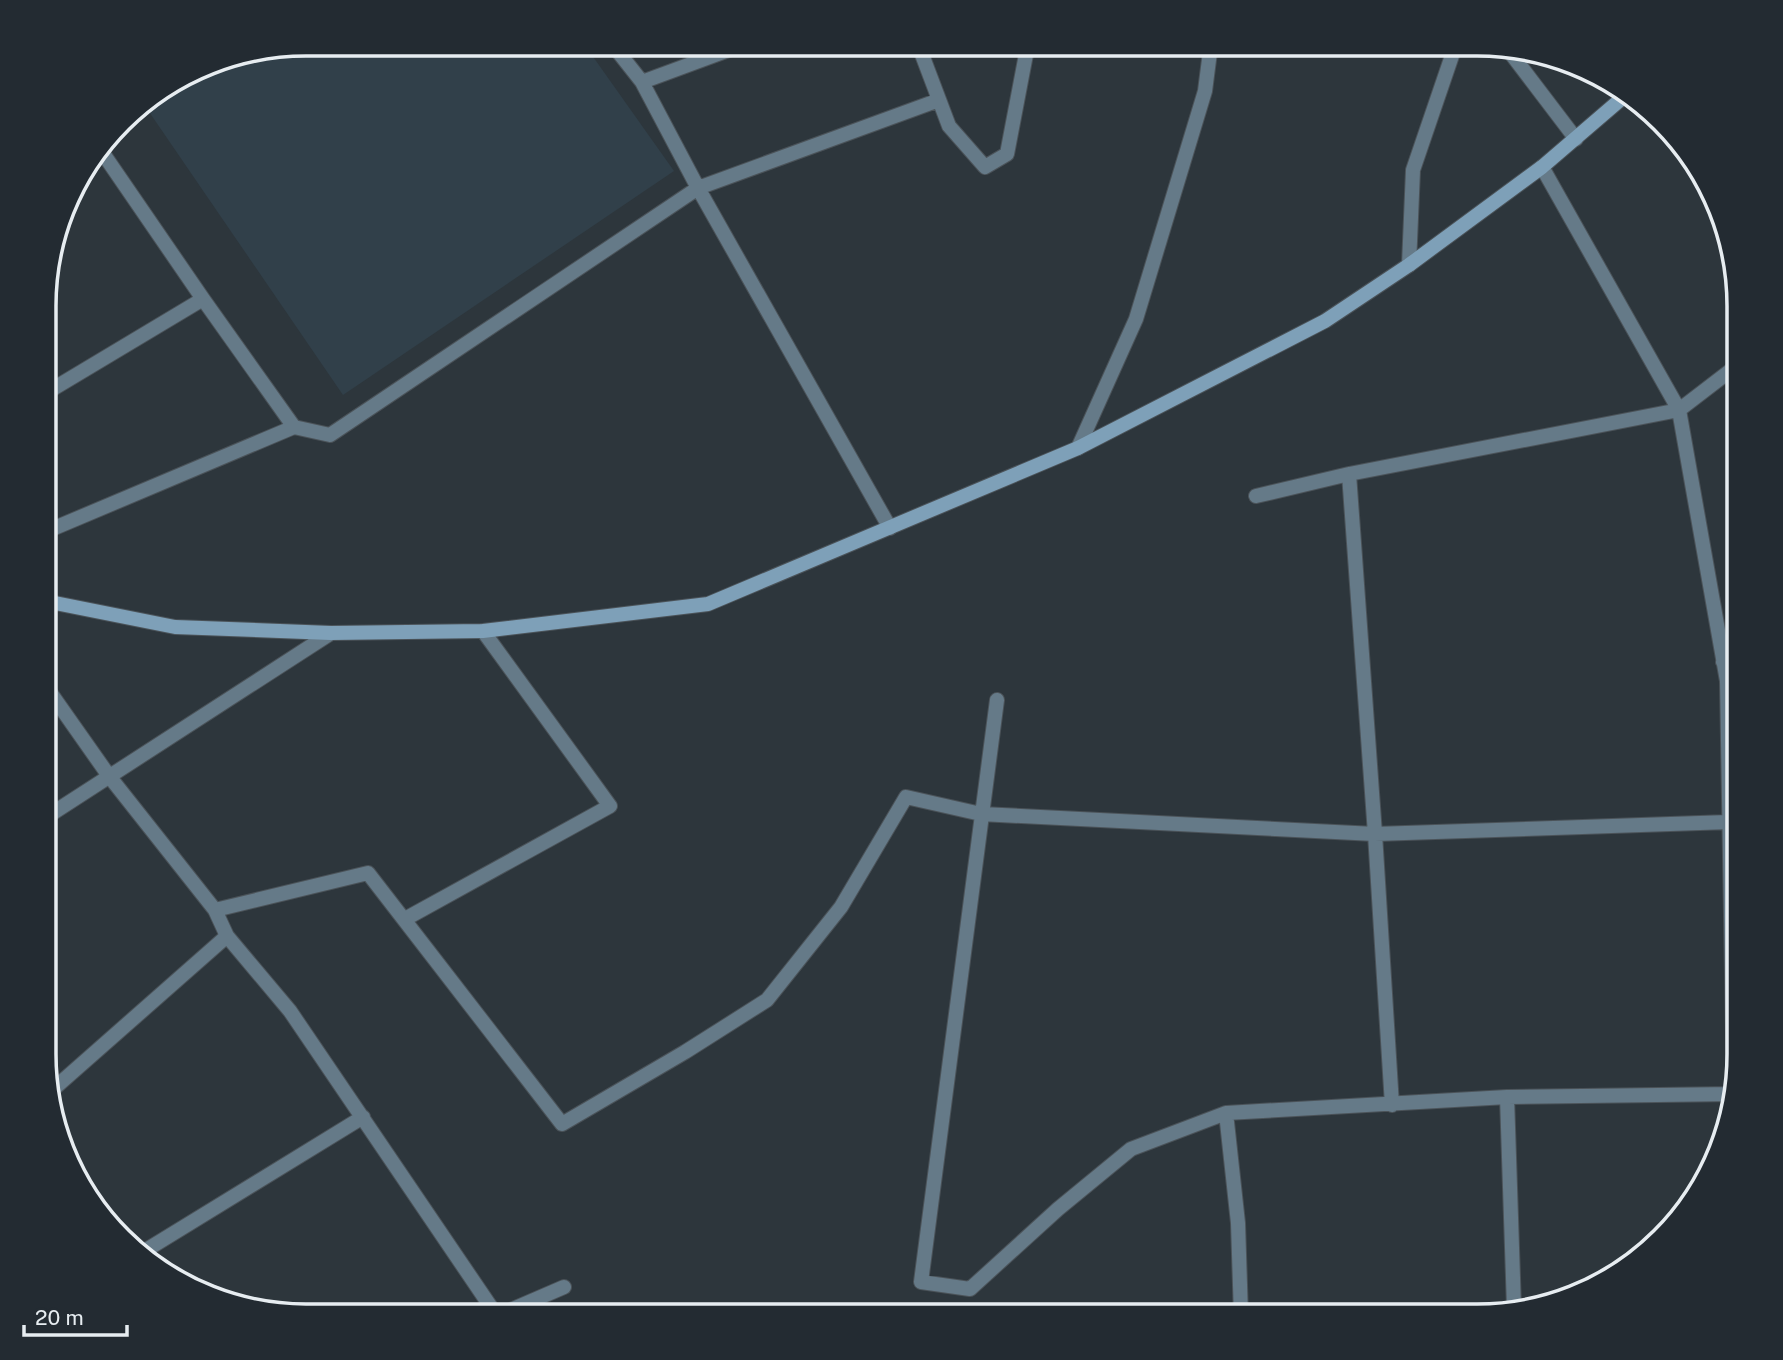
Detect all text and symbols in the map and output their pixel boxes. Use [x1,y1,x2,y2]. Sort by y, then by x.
scale bar [24,1294,128,1338]
text: 20 m [35,1305,84,1330]

